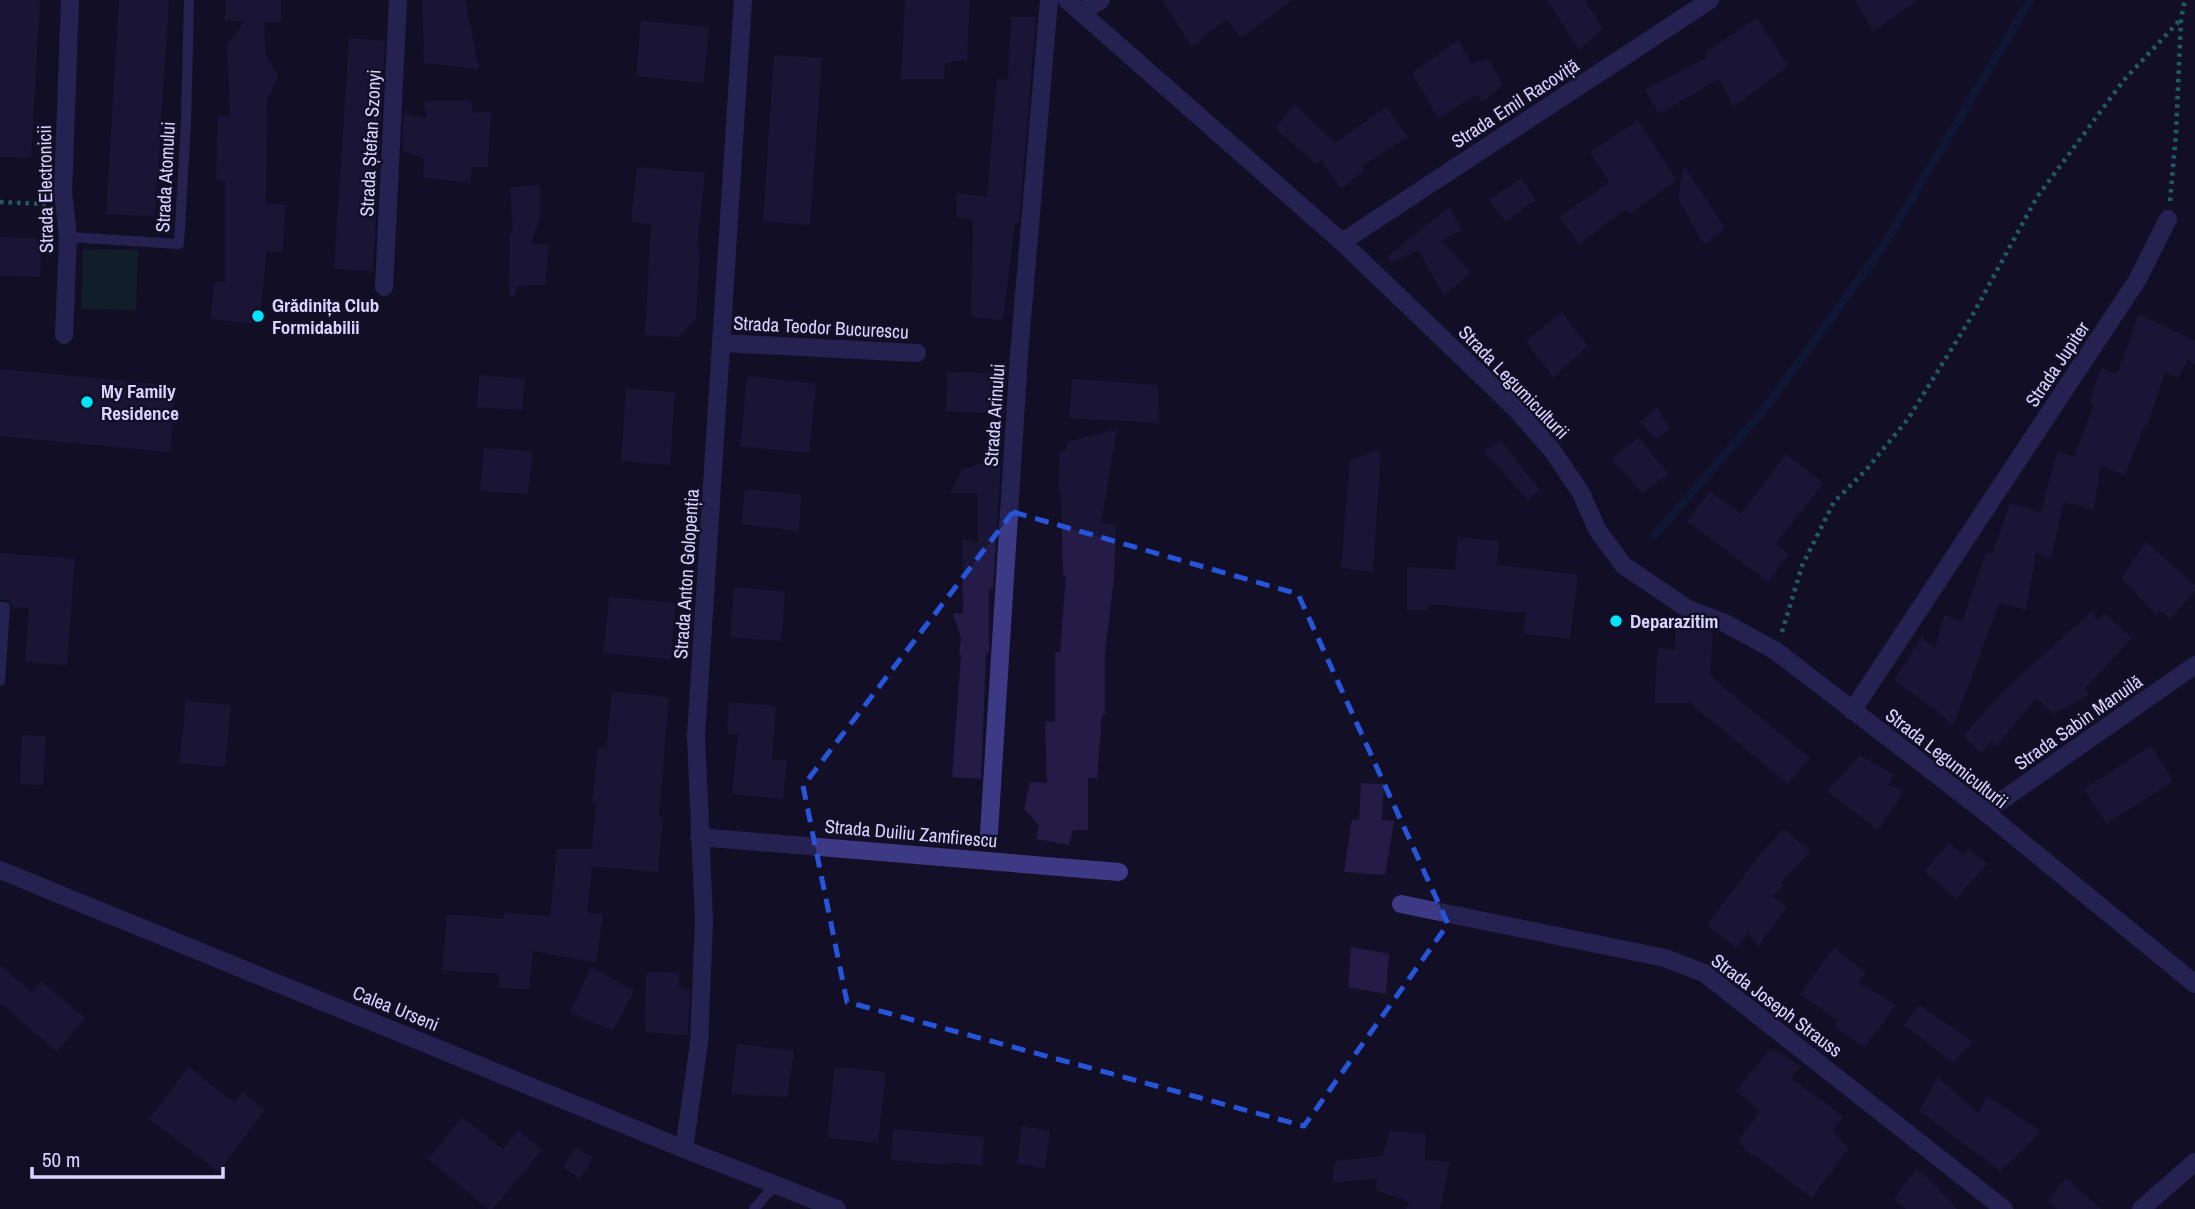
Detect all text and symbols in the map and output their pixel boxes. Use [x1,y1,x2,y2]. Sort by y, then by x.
street label: Strada Emil Racoviță [1446,52,1584,154]
street label: Strada Ștefan Szonyi [353,69,387,217]
street label: Strada Atomului [149,121,181,233]
street label: Strada Electronicii [31,125,59,253]
place label: Grădinița Club Formidabilii [272,292,379,340]
marker: Grădinița Club Formidabilii [250,308,266,324]
street label: Strada Teodor Bucurescu [733,309,909,345]
street label: Strada Jupiter [2019,315,2096,412]
street label: Strada Legumiculturii [1453,319,1575,445]
street label: Strada Arinului [977,363,1011,467]
place label: My Family Residence [101,378,179,426]
marker: My Family Residence [79,394,95,410]
street label: Strada Anton Golopenția [667,488,705,660]
place label: Deparazitim [1630,608,1718,634]
marker: Deparazitim [1608,613,1624,629]
street label: Strada Sabin Manuilă [2009,668,2147,776]
street label: Strada Legumiculturii [1880,702,2014,814]
street label: Strada Duiliu Zamfirescu [824,813,998,853]
street label: Strada Joseph Strauss [1706,947,1848,1063]
street label: Calea Urseni [349,979,443,1037]
scale bar [32,1136,222,1180]
text: 50 m [42,1145,80,1174]

